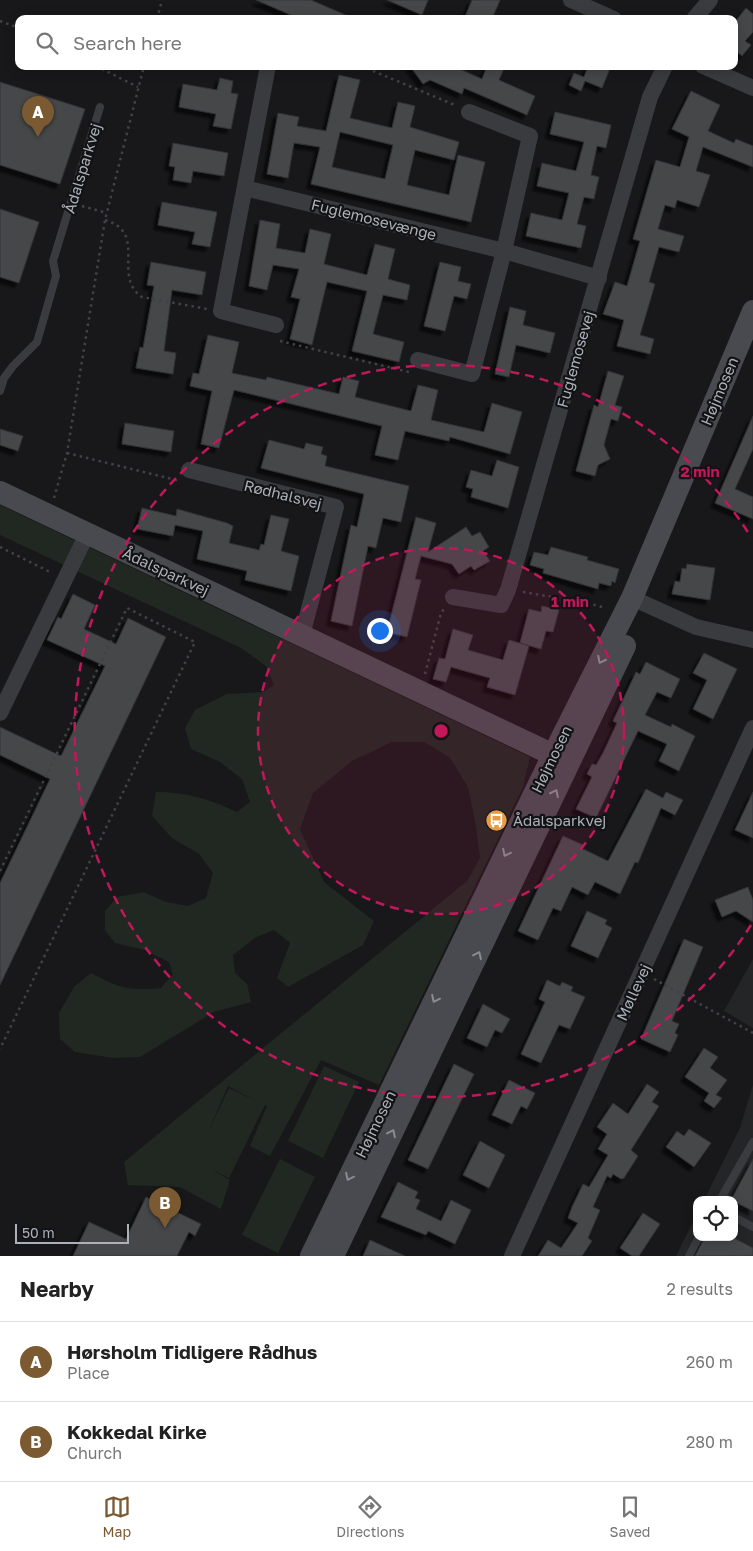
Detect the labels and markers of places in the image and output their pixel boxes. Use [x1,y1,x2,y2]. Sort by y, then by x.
pin: A [22,96,54,137]
centre of rings [432,722,450,740]
bus stop icon: Ådalsparkvej [485,808,509,832]
place label: Ådalsparkvej [513,811,606,829]
pin: B [149,1187,181,1228]

